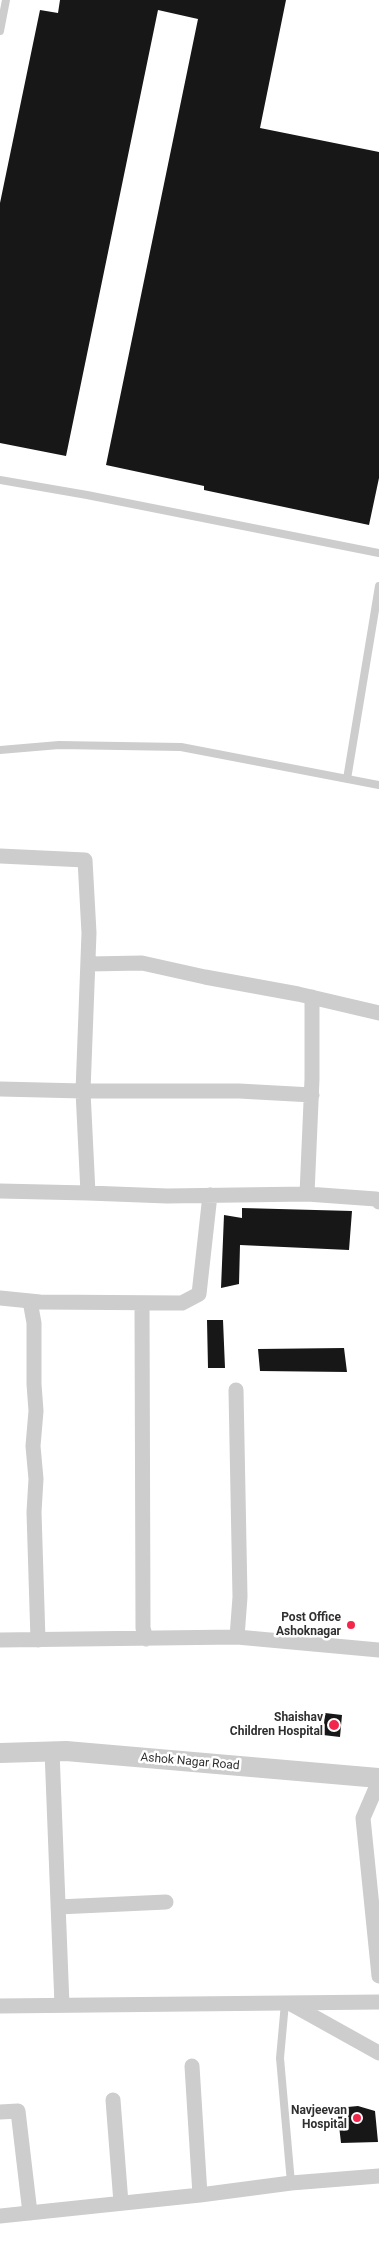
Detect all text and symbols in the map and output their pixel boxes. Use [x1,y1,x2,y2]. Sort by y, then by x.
place label: Post Office Ashoknagar [276,1611,341,1639]
marker: Post Office Ashoknagar [345,1619,357,1631]
place label: Shaishav Children Hospital [230,1711,323,1739]
marker: Shaishav Children Hospital [327,1718,341,1732]
street label: Ashok Nagar Road [140,1750,240,1774]
place label: Navjeevan Hospital [291,2104,347,2132]
marker: Navjeevan Hospital [351,2112,363,2124]

